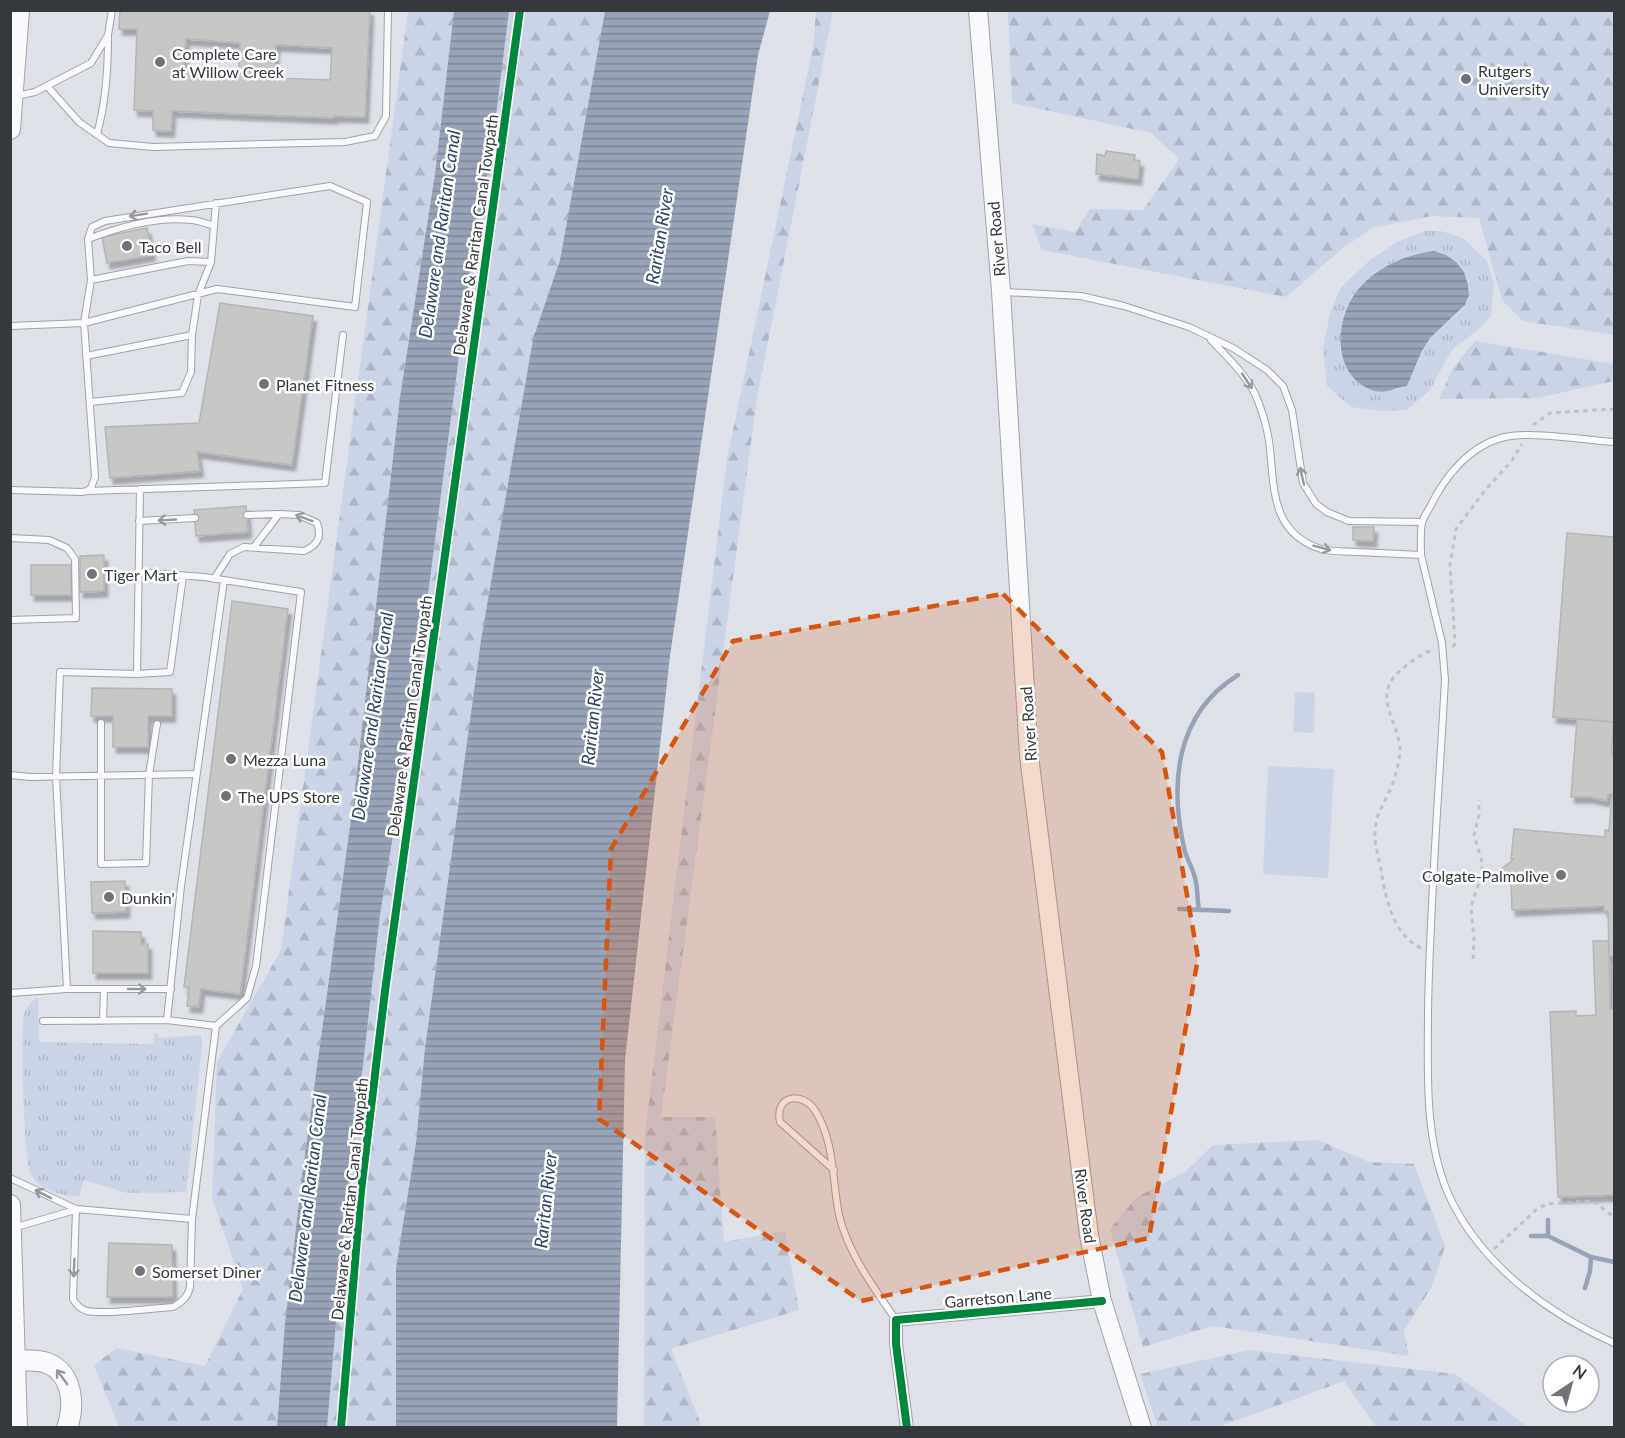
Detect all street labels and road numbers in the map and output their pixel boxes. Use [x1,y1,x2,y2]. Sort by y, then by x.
street label: Delaware & Raritan Canal Towpath [449,113,501,357]
street label: River Road [983,201,1009,277]
street label: Delaware & Raritan Canal Towpath [383,594,435,838]
street label: River Road [1016,686,1040,762]
street label: Delaware & Raritan Canal Towpath [327,1077,371,1321]
street label: River Road [1071,1167,1101,1245]
street label: Garretson Lane [944,1283,1052,1311]

